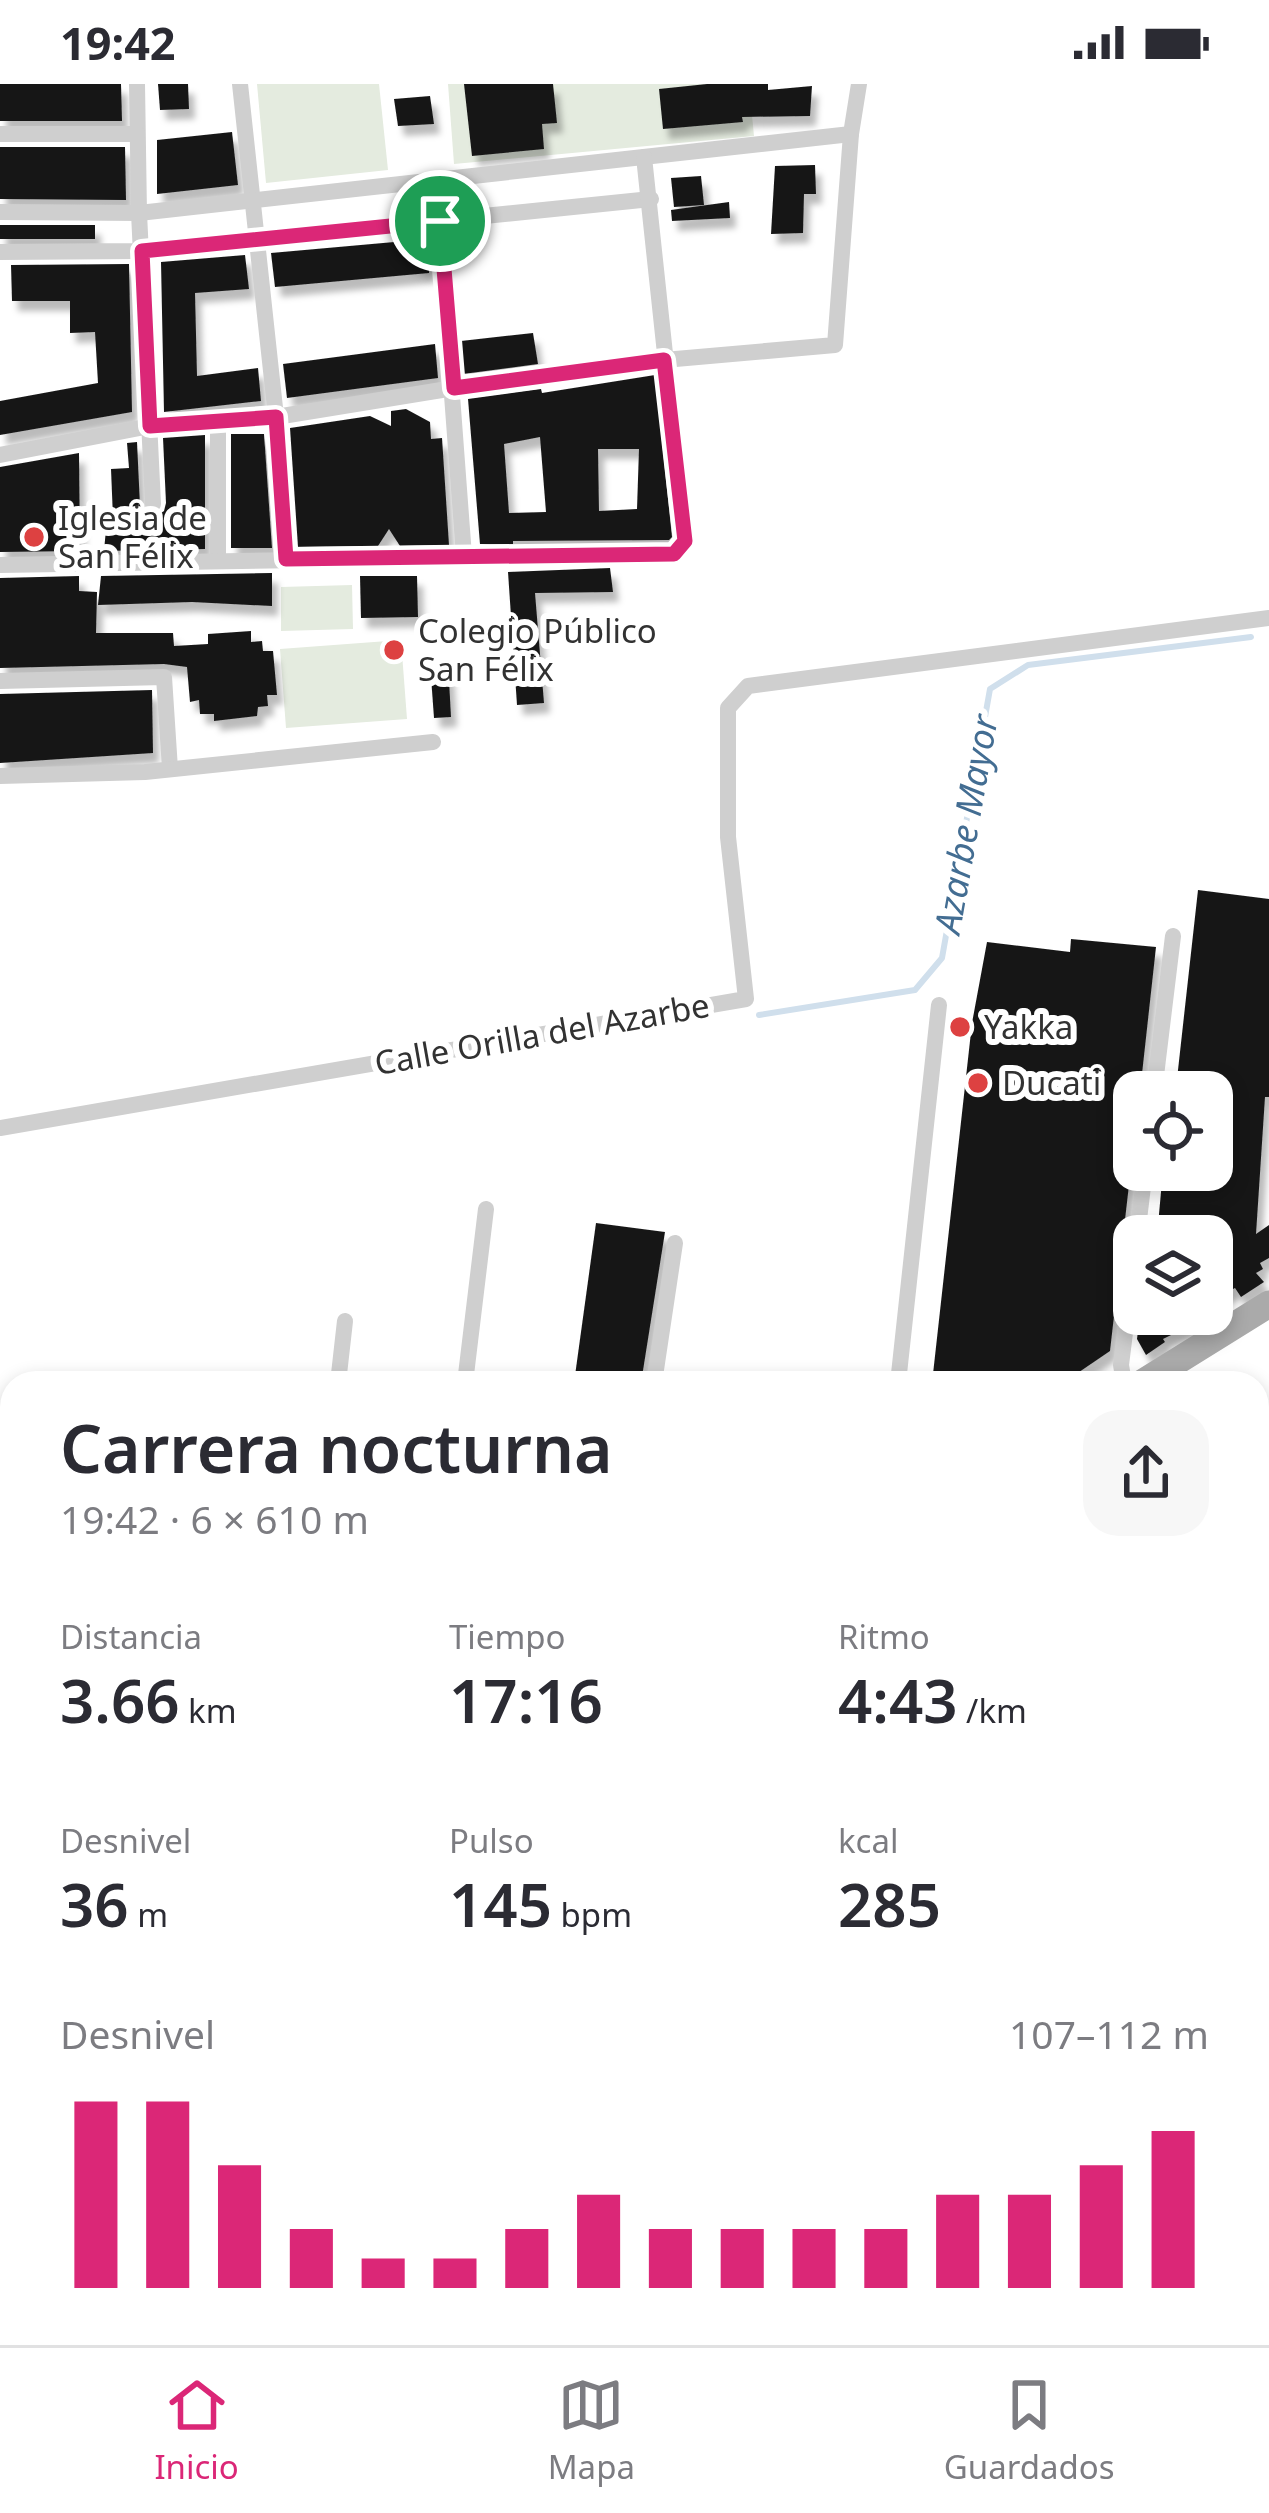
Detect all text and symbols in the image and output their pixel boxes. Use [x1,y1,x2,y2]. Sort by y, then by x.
text: 19:42 [60,12,176,73]
pin [389,170,491,272]
icon: arrive [407,188,473,254]
place label: Iglesia de San Félix [58,495,207,578]
marker: Iglesia de San Félix [21,524,47,550]
place label: Colegio Público San Félix [418,608,657,691]
marker: Colegio Público San Félix [381,637,407,663]
water label: Azarbe Mayor [922,709,1009,940]
street label: Calle Orilla del Azarbe [371,982,713,1085]
place label: Yakka [984,1004,1073,1049]
marker: Yakka [947,1014,973,1040]
place label: Ducati [1002,1060,1101,1105]
marker: Ducati [965,1070,991,1096]
map controls [1113,1071,1233,1335]
button: locate [1113,1071,1233,1191]
button: layers [1113,1215,1233,1335]
text: Carrera nocturna [60,1402,613,1492]
button: share [1083,1410,1209,1536]
text: 19:42 · 6 × 610 m [60,1492,369,1545]
text: Distancia [60,1614,202,1659]
text: Tiempo [449,1614,566,1659]
text: Ritmo [838,1614,930,1659]
text: 3.66 [60,1659,180,1741]
text: 17:16 [449,1659,603,1741]
text: 4:43 [838,1659,958,1741]
text: km [180,1688,237,1733]
text: /km [958,1688,1027,1733]
text: Desnivel [60,1818,191,1863]
text: Pulso [449,1818,534,1863]
text: kcal [838,1818,899,1863]
text: 36 [60,1863,129,1945]
text: 145 [449,1863,552,1945]
text: 285 [838,1863,941,1945]
text: m [129,1892,168,1937]
text: bpm [552,1892,632,1937]
text: Desnivel [60,2007,215,2060]
text: 107–112 m [1009,2007,1209,2060]
tab: Inicio [154,2372,239,2489]
tab: Mapa [548,2372,635,2489]
tab: Guardados [944,2372,1115,2489]

